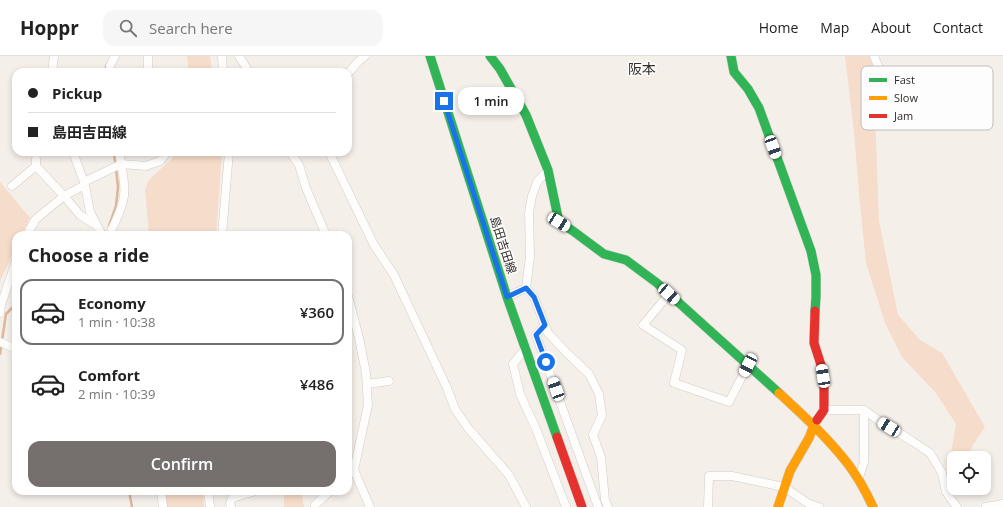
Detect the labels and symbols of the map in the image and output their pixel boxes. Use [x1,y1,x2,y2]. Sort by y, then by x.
district label: 阪本 [628,59,656,78]
legend [861,66,993,130]
text: Fast [894,72,915,87]
callout: 1 min [458,87,524,115]
text: Slow [894,90,918,105]
route end [435,92,453,110]
text: Jam [893,108,913,123]
car [763,134,783,160]
car [546,211,572,233]
street label: 島田吉田線 [486,214,521,276]
car [656,282,682,306]
car [737,352,759,378]
route start [537,353,555,371]
car [815,363,831,389]
car [546,376,566,402]
car [876,416,902,438]

